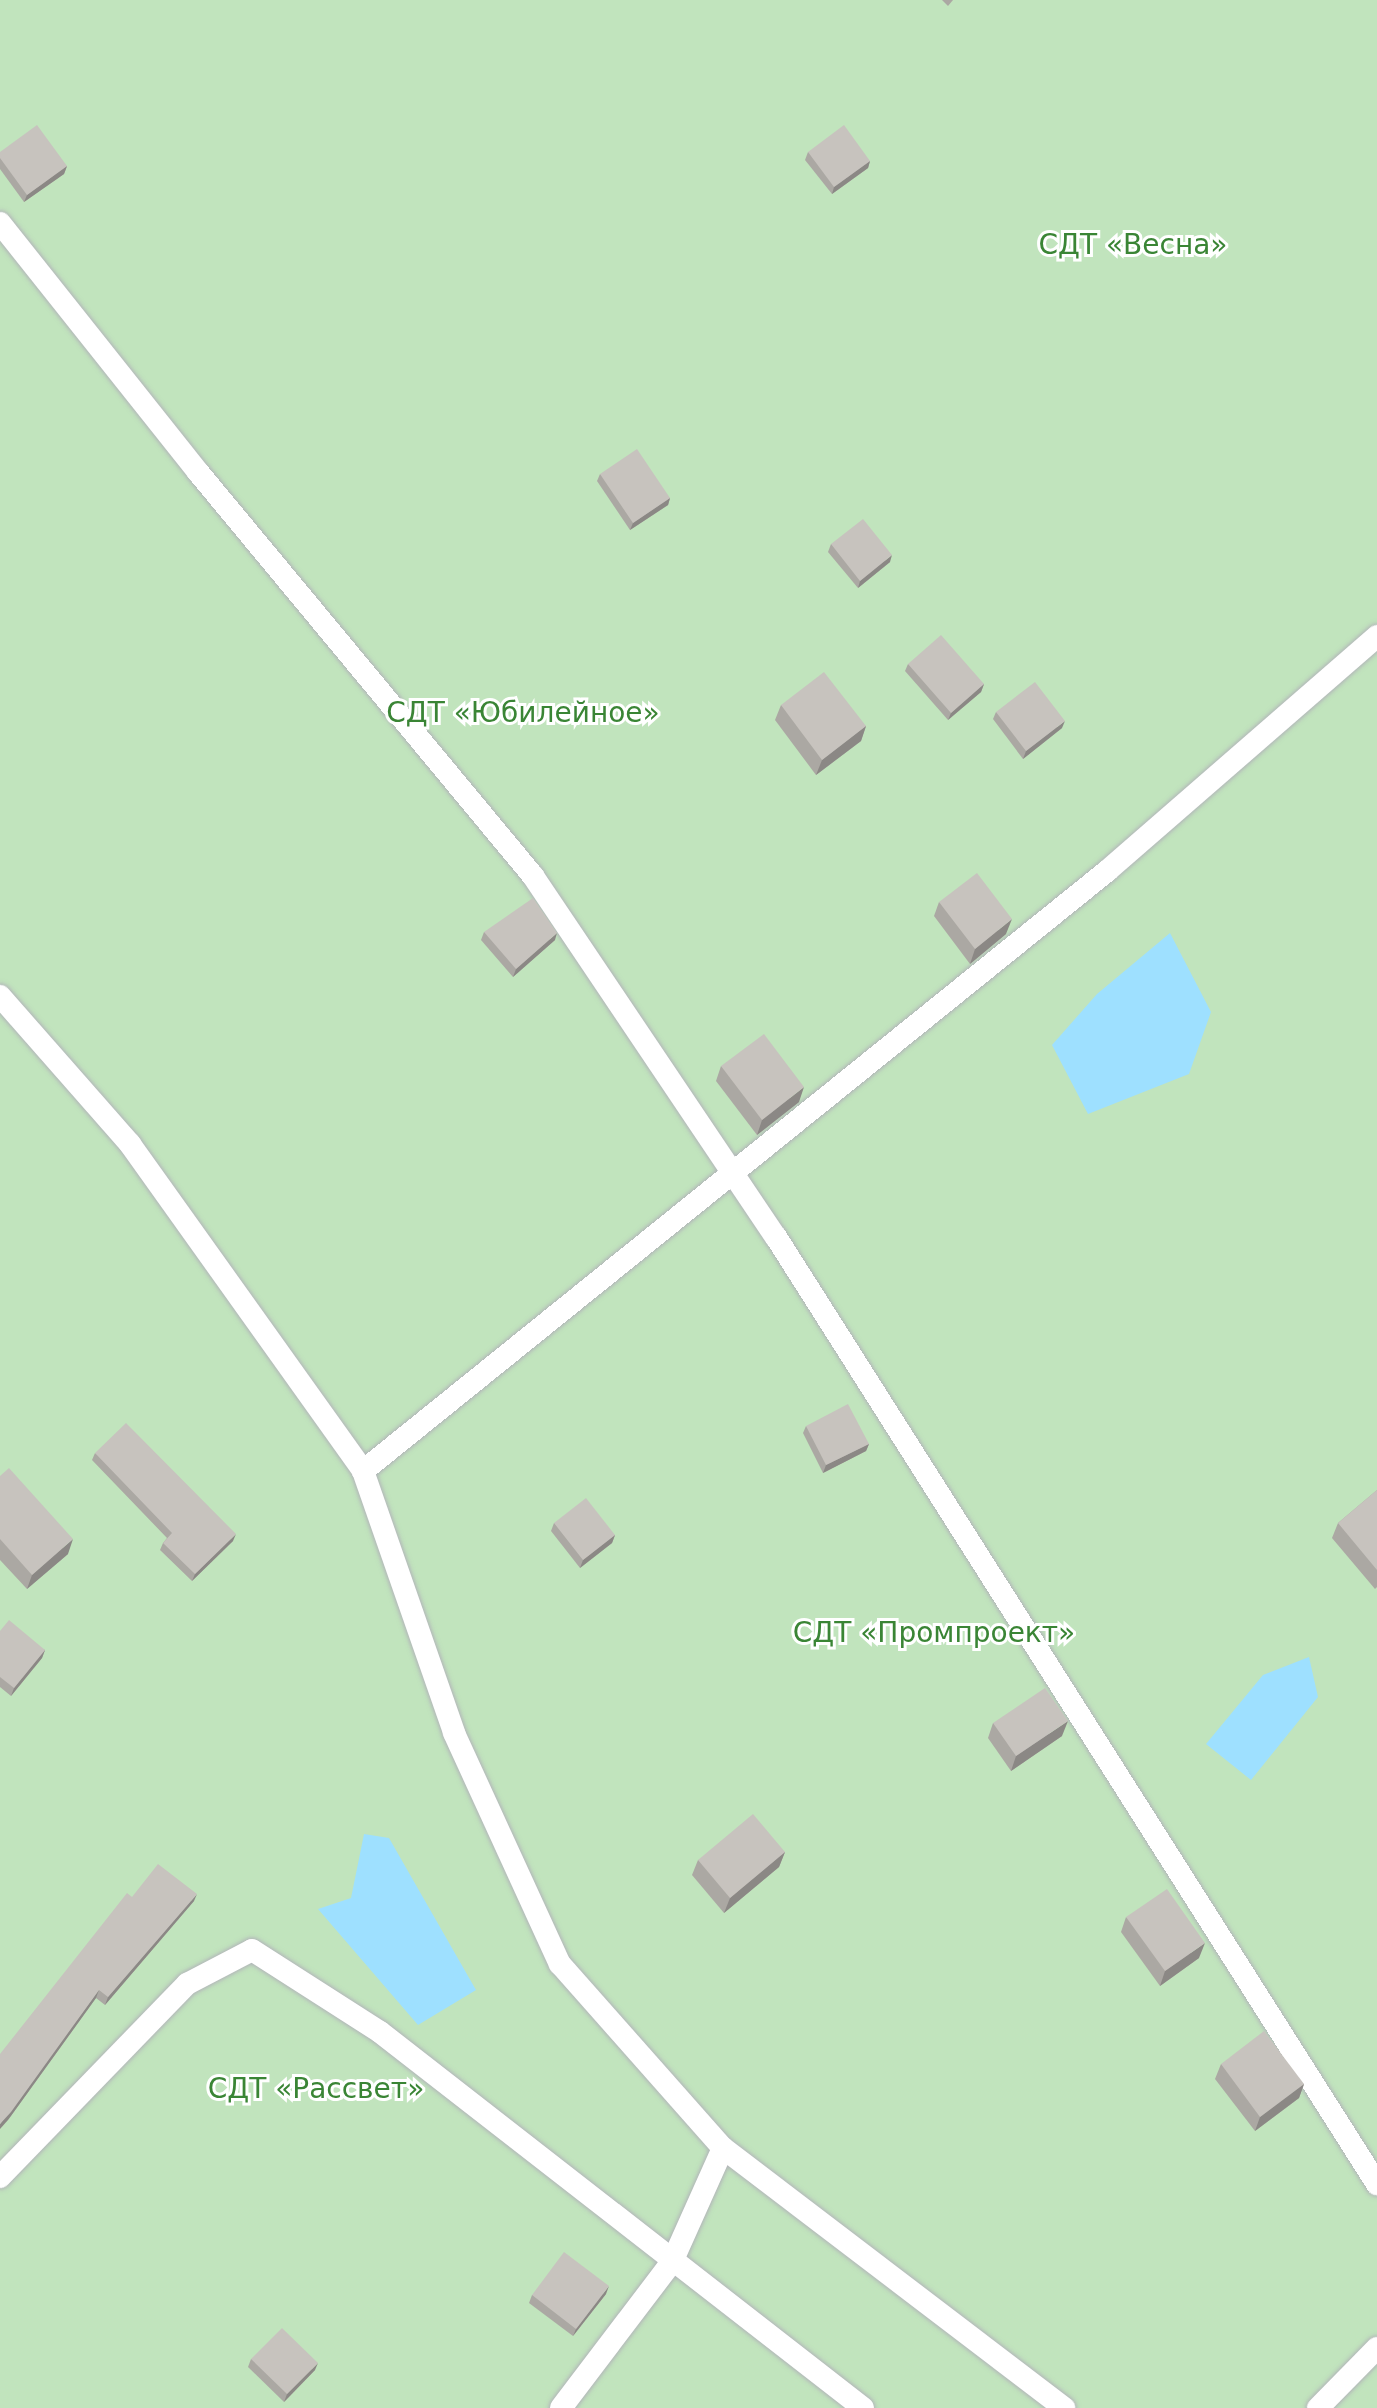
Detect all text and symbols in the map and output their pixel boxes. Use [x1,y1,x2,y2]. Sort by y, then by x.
park label: СДТ «Весна» [1039,228,1227,262]
park label: СДТ «Юбилейное» [386,696,660,730]
park label: СДТ «Промпроект» [793,1616,1075,1650]
park label: СДТ «Рассвет» [208,2072,424,2106]

